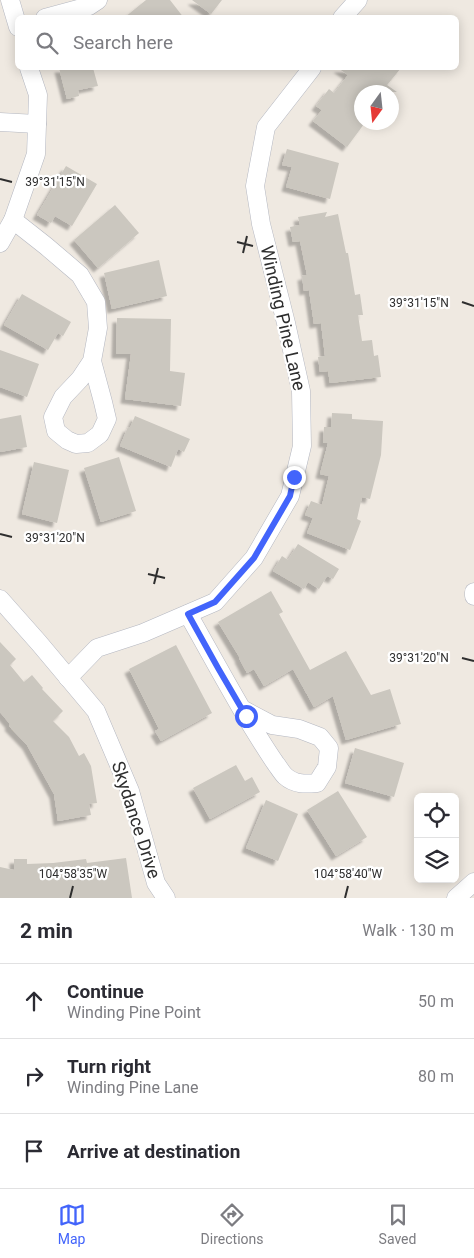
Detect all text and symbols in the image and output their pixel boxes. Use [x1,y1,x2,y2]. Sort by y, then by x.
search box [15,15,459,70]
icon: search [33,29,61,57]
text: Search here [73,31,173,54]
north arrow [354,85,399,130]
text: 39°31'15"N [25,175,85,189]
street label: Winding Pine Lane [257,243,310,392]
text: 39°31'15"N [389,296,449,310]
route end [283,466,306,489]
text: 39°31'20"N [25,531,85,545]
text: 39°31'20"N [389,651,449,665]
route start [235,705,258,728]
street label: Skydance Drive [108,759,165,881]
map controls [414,793,459,883]
button: locate [414,793,459,838]
button: layers [414,838,459,883]
text: 104°58'35"W [39,867,107,881]
text: 104°58'40"W [314,867,382,881]
text: 2 min [20,919,73,943]
text: Walk · 130 m [362,921,454,940]
text: Continue [67,980,144,1003]
icon: ahead [20,987,48,1015]
text: 50 m [418,992,454,1011]
text: Winding Pine Point [67,1003,201,1022]
text: Turn right [67,1055,151,1078]
icon: right [20,1062,48,1090]
text: 80 m [418,1067,454,1086]
text: Winding Pine Lane [67,1078,199,1097]
icon: arrive [20,1137,48,1165]
text: Arrive at destination [67,1140,240,1163]
tab: Map [58,1201,86,1247]
tab: Directions [201,1201,264,1247]
tab: Saved [379,1201,416,1247]

